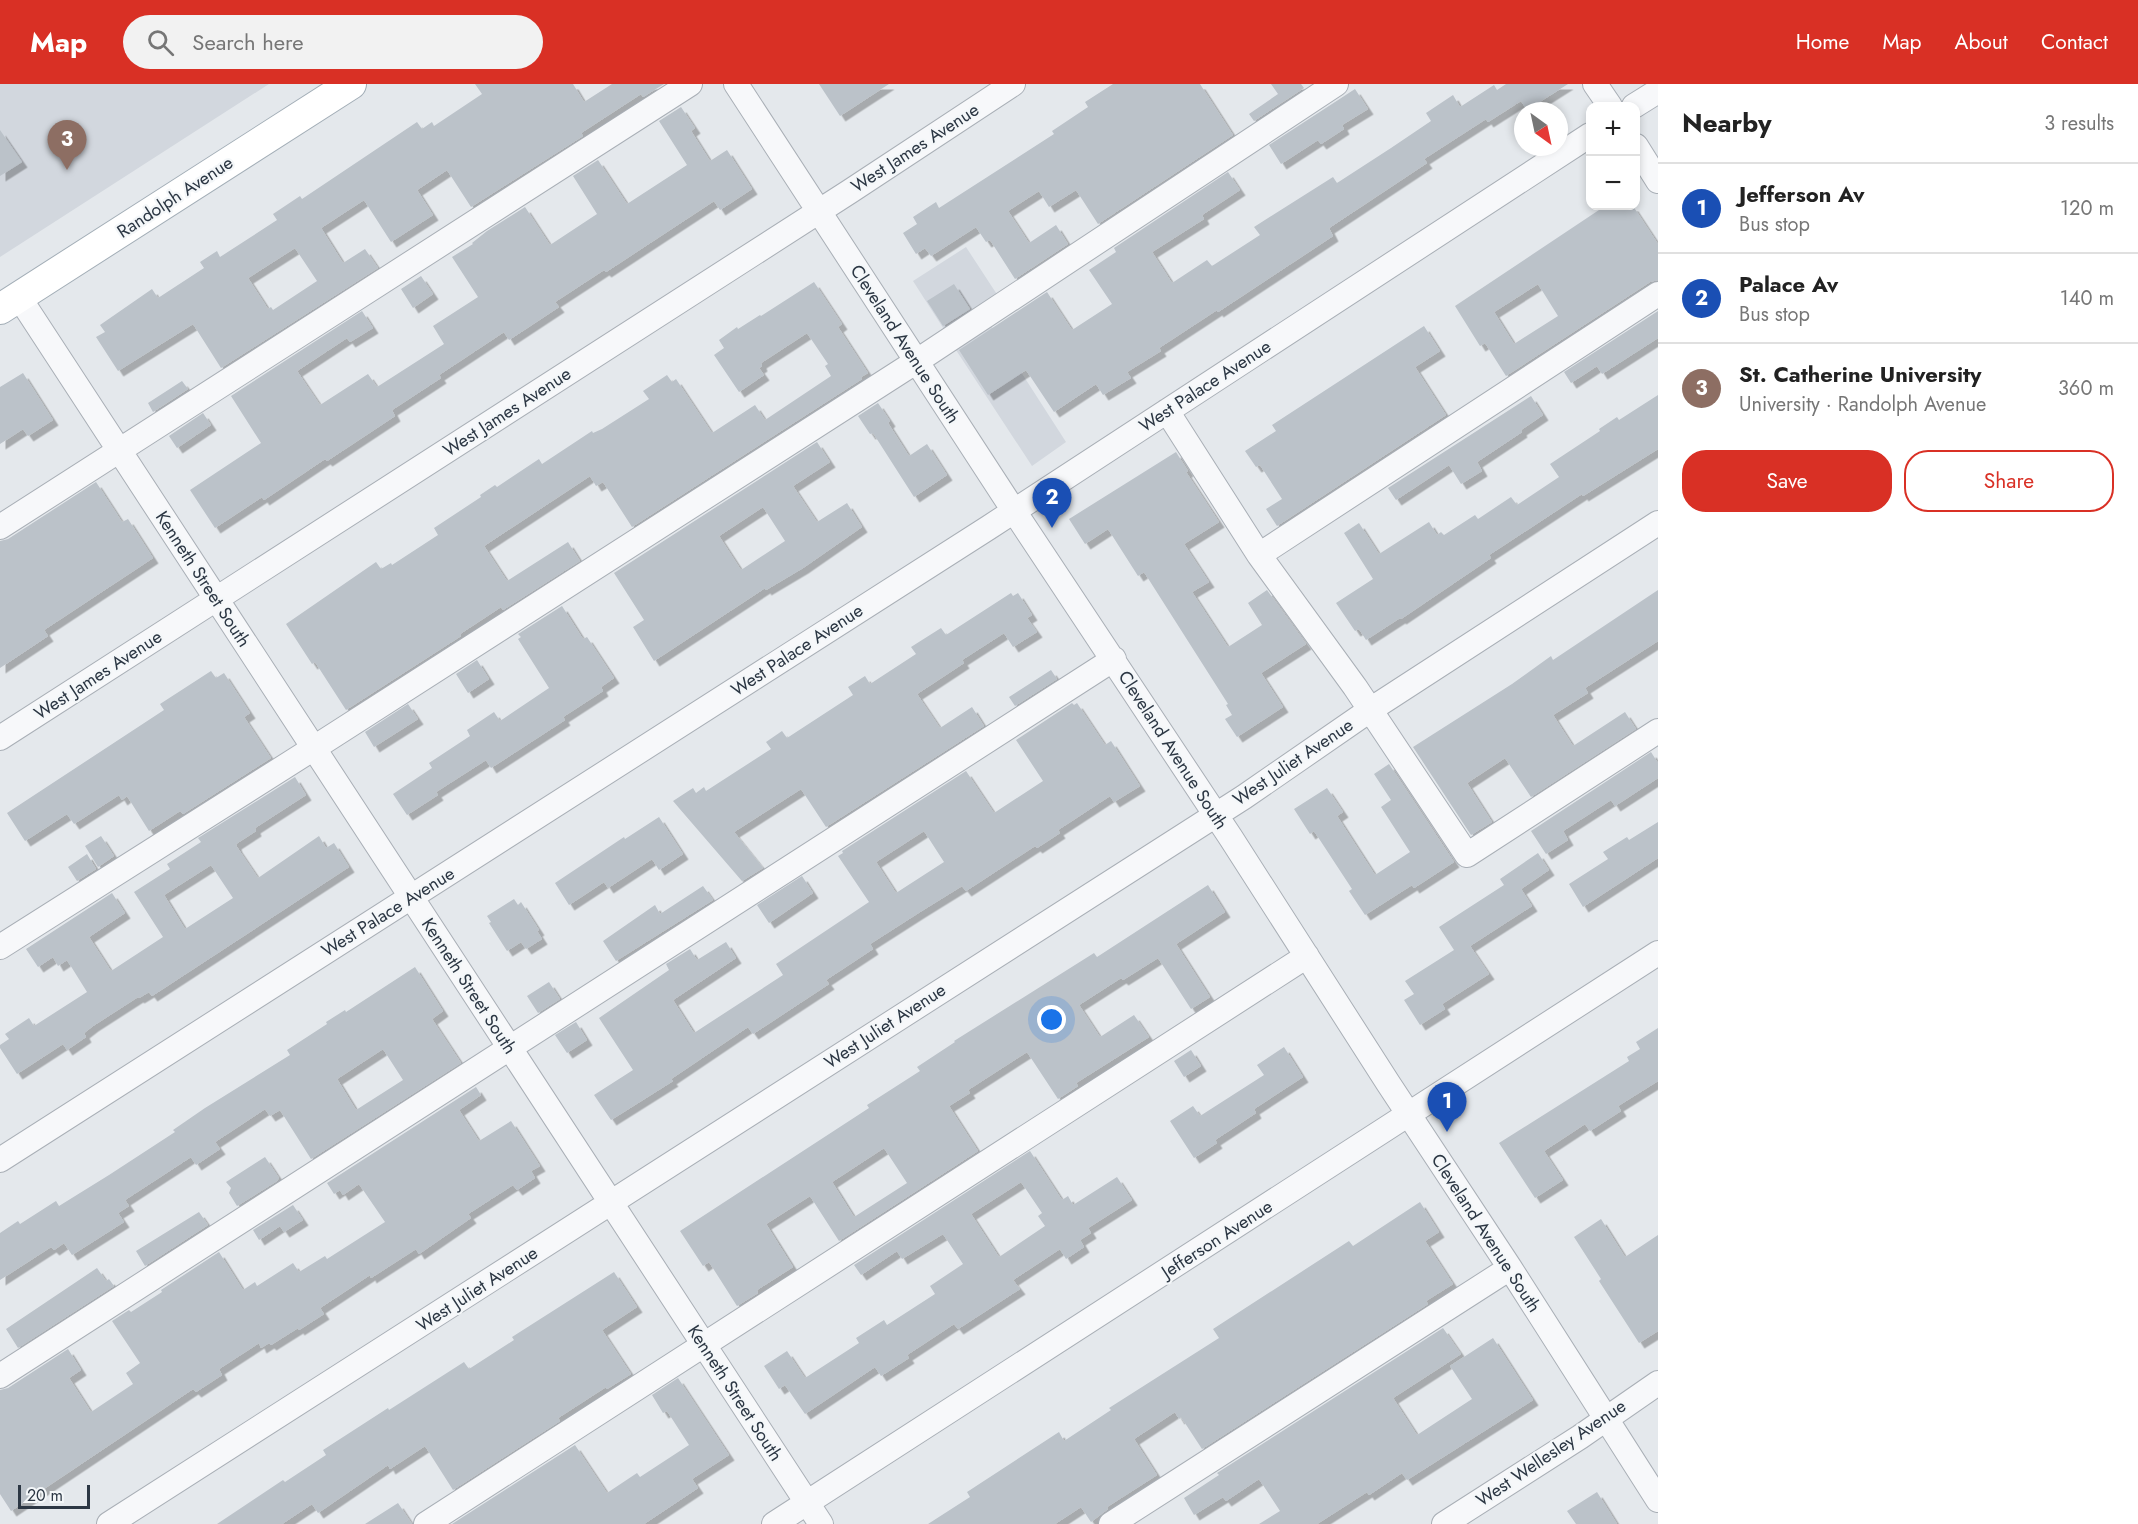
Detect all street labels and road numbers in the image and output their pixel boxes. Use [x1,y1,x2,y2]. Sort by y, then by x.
street label: West James Avenue [846,97,984,199]
street label: Randolph Avenue [112,150,238,244]
street label: Cleveland Avenue South [844,259,966,429]
street label: West Palace Avenue [1134,334,1276,438]
street label: West James Avenue [438,361,576,463]
street label: Kenneth Street South [149,506,257,652]
street label: West Palace Avenue [726,598,868,702]
street label: West James Avenue [29,624,167,726]
street label: Cleveland Avenue South [1112,665,1234,835]
street label: West Juliet Avenue [1228,712,1358,812]
street label: West Palace Avenue [316,861,460,963]
street label: Kenneth Street South [415,913,523,1059]
street label: West Juliet Avenue [819,977,951,1075]
street label: Cleveland Avenue South [1425,1148,1547,1318]
street label: Jefferson Avenue [1155,1193,1277,1286]
street label: West Juliet Avenue [411,1240,543,1338]
street label: Kenneth Street South [681,1320,789,1466]
street label: West Wellesley Avenue [1471,1393,1631,1513]

